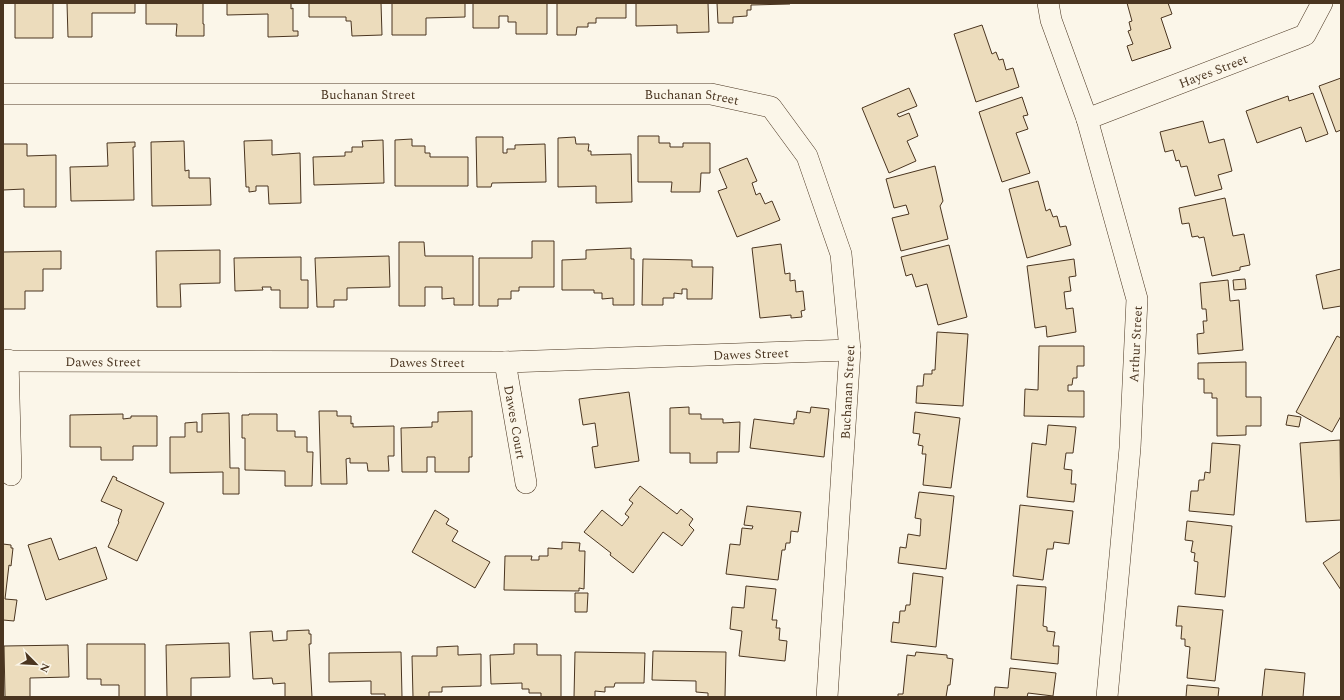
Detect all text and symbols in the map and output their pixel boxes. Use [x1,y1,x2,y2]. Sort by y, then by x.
street label: Hayes Street [1176,49,1251,94]
street label: Buchanan Street [321,85,416,105]
street label: Buchanan Street [645,85,741,111]
street label: Arthur Street [1124,305,1148,383]
street label: Dawes Street [713,343,789,366]
street label: Buchanan Street [836,344,860,440]
street label: Dawes Street [65,352,141,372]
street label: Dawes Street [389,353,465,373]
street label: Dawes Court [498,384,531,461]
north arrow [16,644,56,684]
text: N [35,660,54,675]

